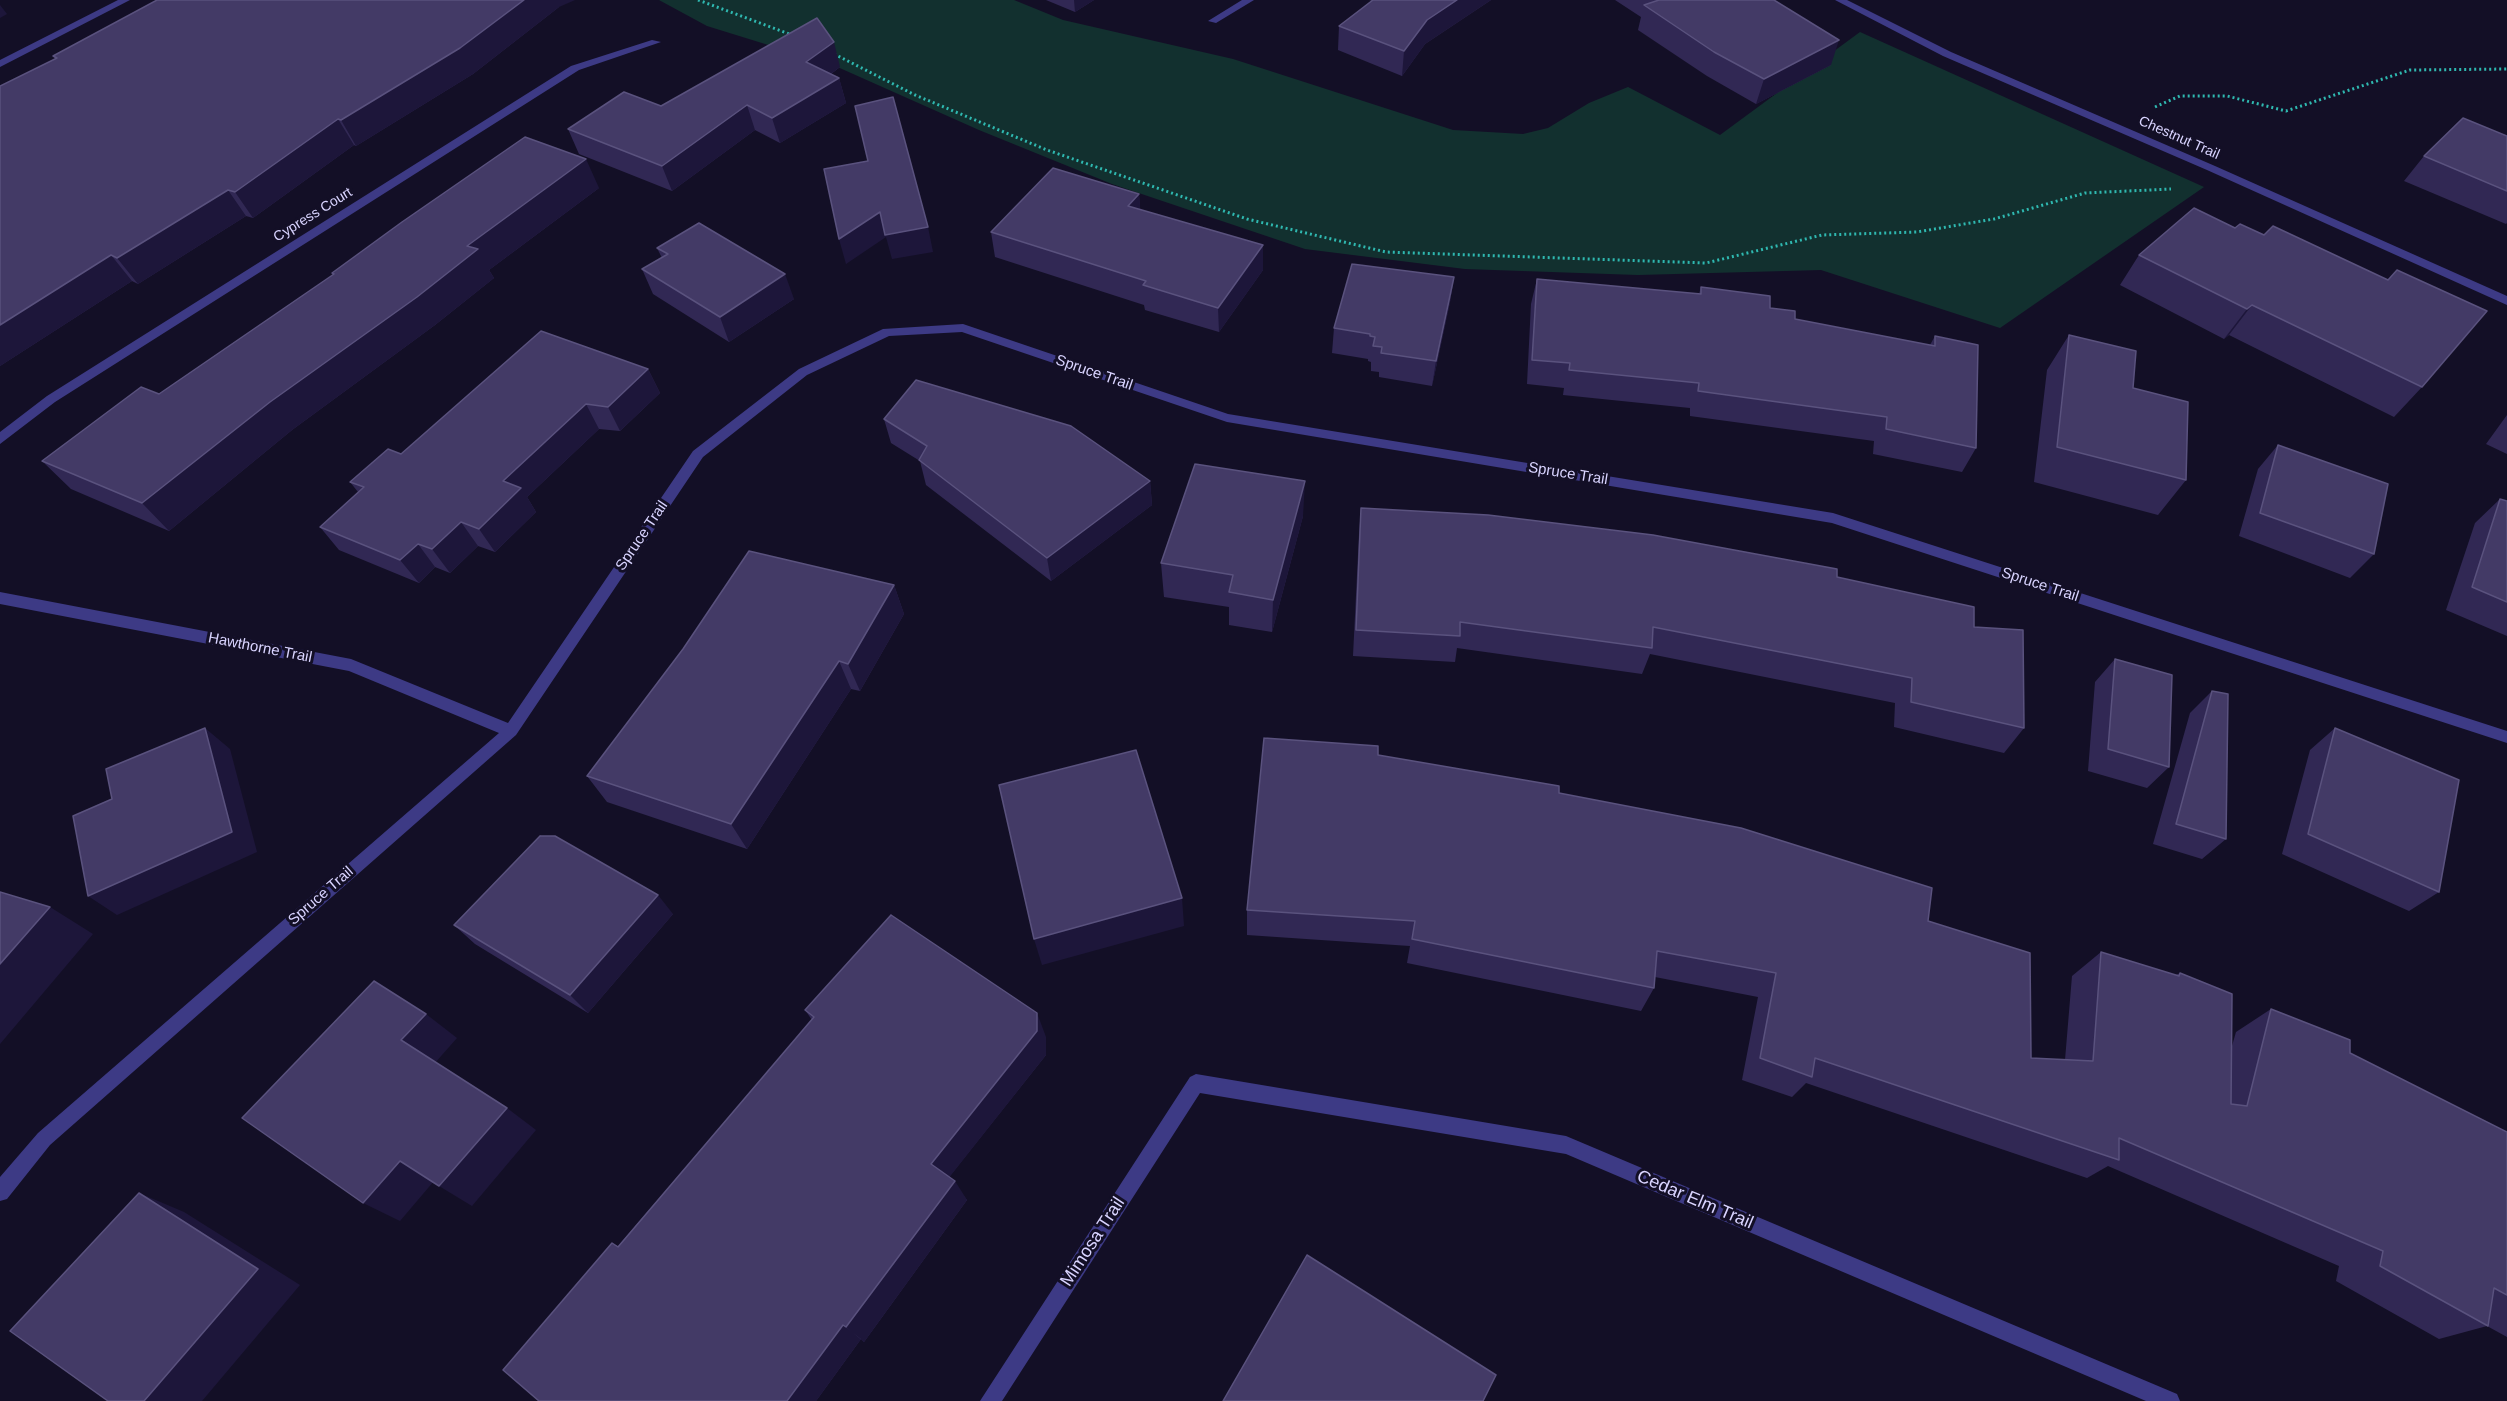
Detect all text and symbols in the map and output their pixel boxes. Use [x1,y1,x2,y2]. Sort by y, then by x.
street label: Chestnut Trail [2136,113,2222,163]
street label: Cypress Court [271,184,355,246]
street label: Spruce Trail [1053,351,1135,395]
street label: Spruce Trail [1527,459,1609,489]
street label: Spruce Trail [612,498,672,574]
street label: Spruce Trail [1999,564,2081,606]
street label: Hawthorne Trail [207,629,313,667]
street label: Spruce Trail [285,863,357,929]
street label: Cedar Elm Trail [1634,1166,1756,1234]
street label: Mimosa Trail [1056,1193,1130,1291]

